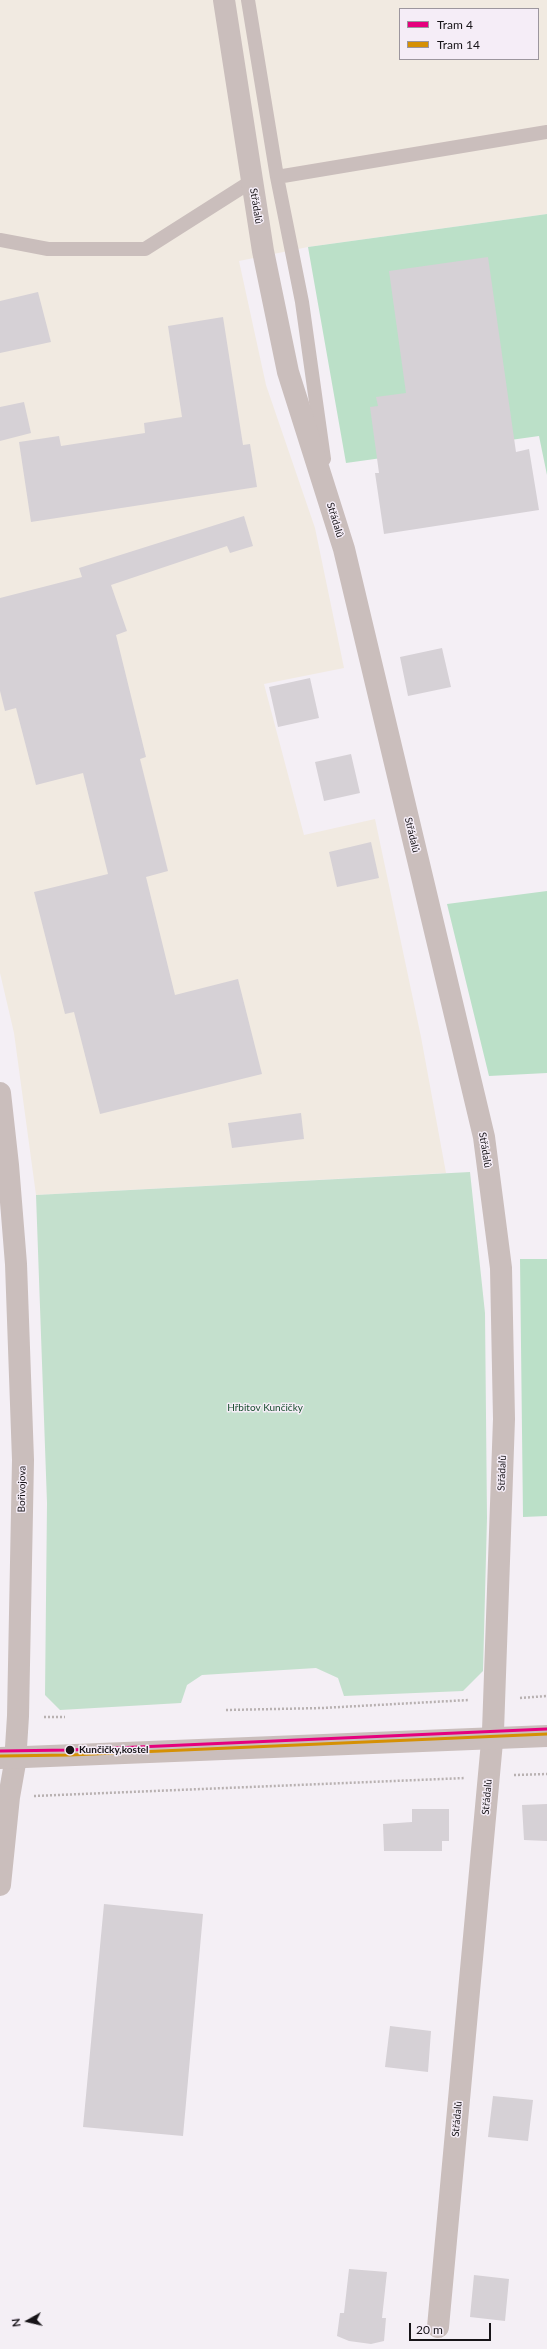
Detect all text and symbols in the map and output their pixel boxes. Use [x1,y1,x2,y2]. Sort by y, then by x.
legend [399,8,539,60]
text: Tram 4 [437,17,473,32]
text: Tram 14 [437,37,480,52]
street label: Střádalů [247,187,265,225]
street label: Střádalů [324,501,346,539]
street label: Střádalů [402,816,422,854]
street label: Střádalů [476,1131,494,1169]
park label: Hřbitov Kunčičky [227,1402,303,1414]
street label: Střádalů [495,1455,509,1491]
street label: Bořivojova [16,1466,28,1512]
marker: Kunčičky,kostel [64,1744,76,1756]
place label: Kunčičky,kostel [79,1744,148,1756]
street label: Střádalů [479,1779,495,1815]
street label: Střádalů [449,2101,465,2137]
north arrow [8,2301,48,2341]
scale bar [411,2315,493,2341]
text: N [9,2318,23,2328]
text: 20 m [416,2322,443,2337]

